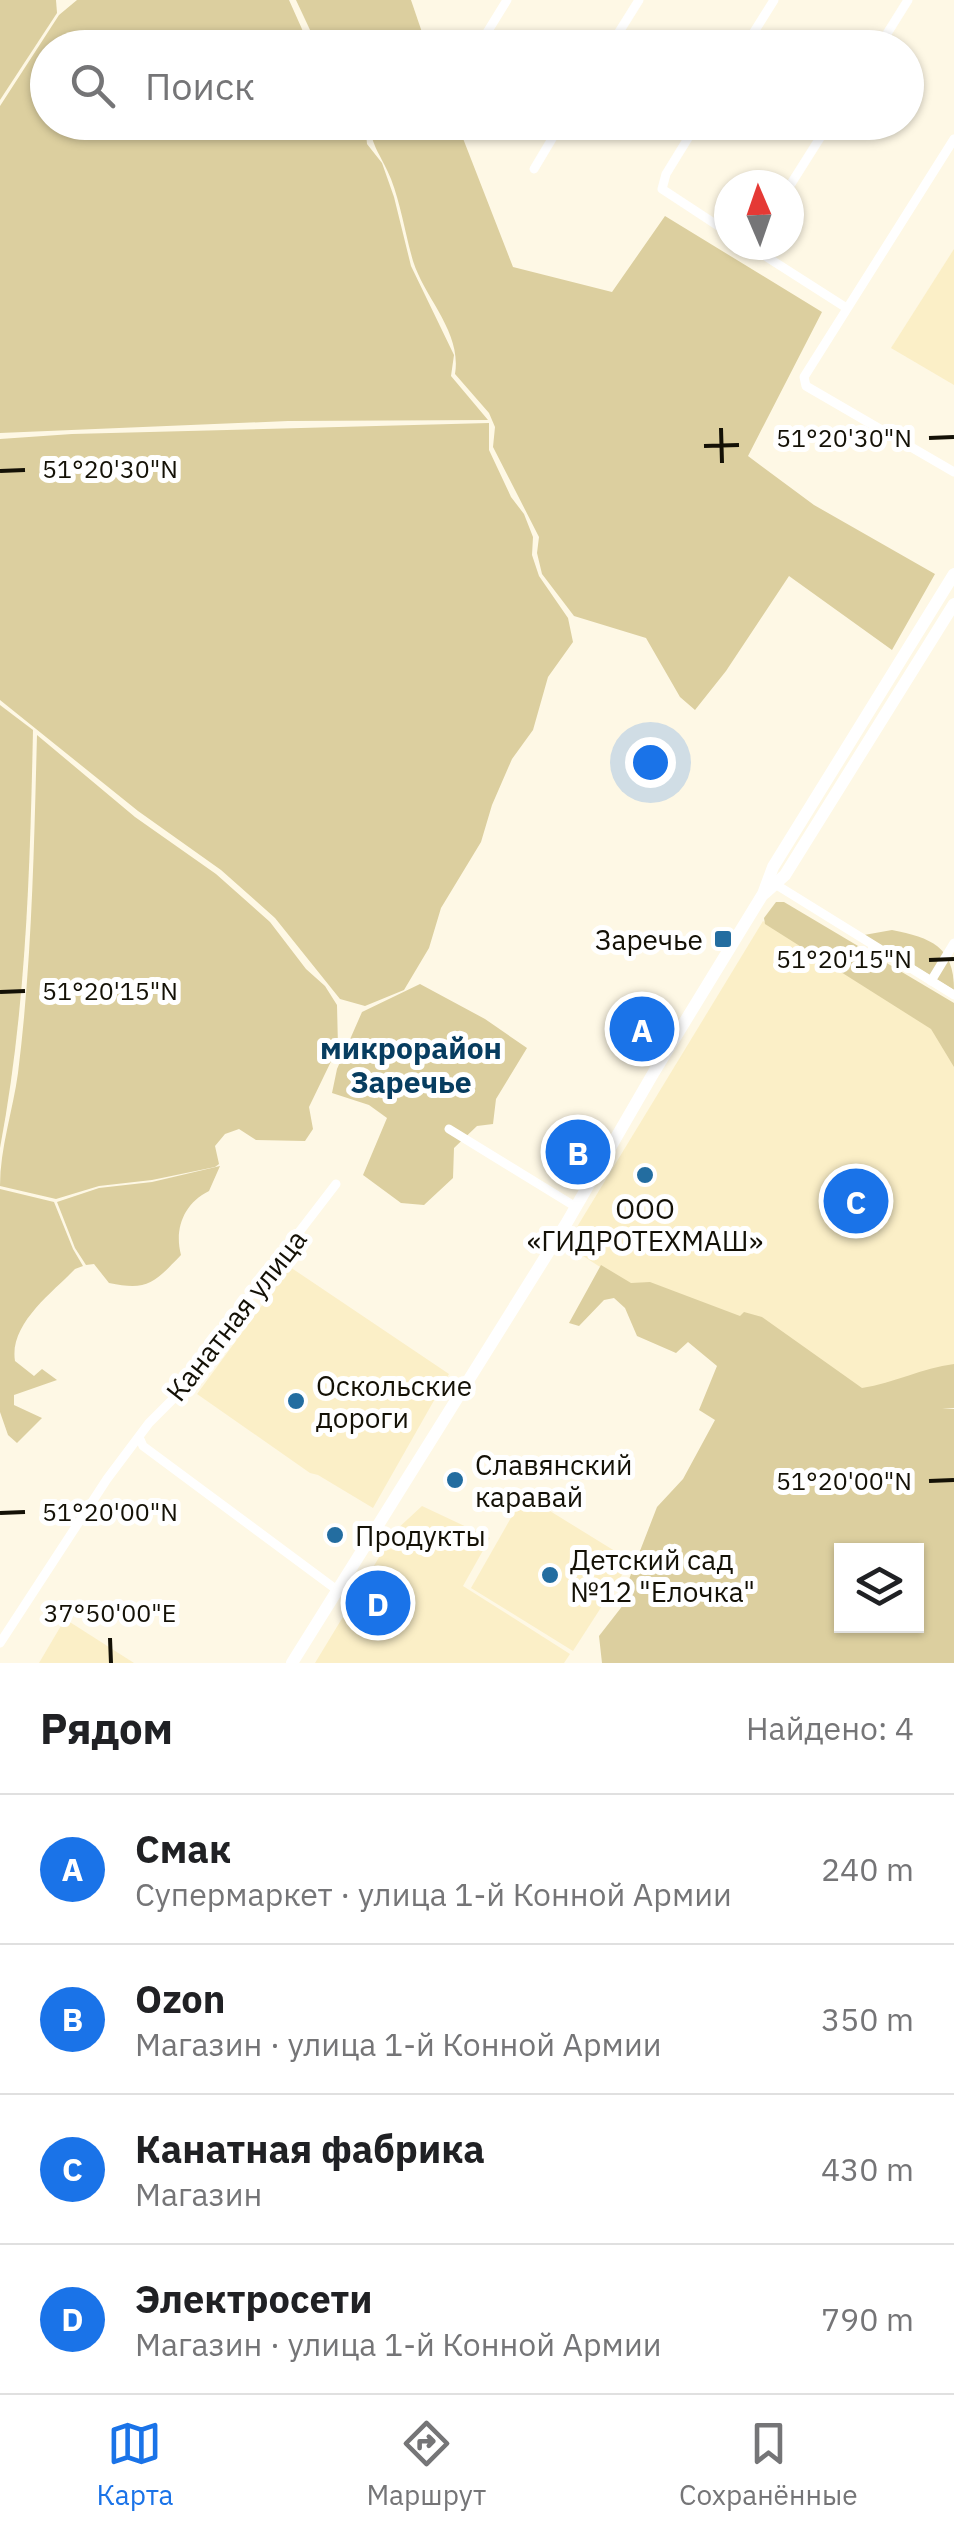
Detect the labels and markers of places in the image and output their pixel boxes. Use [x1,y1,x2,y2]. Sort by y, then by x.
place label: Заречье [595,921,703,958]
marker: Заречье [712,928,734,950]
pin: A [610,992,674,1066]
pin: B [546,1114,610,1190]
marker: ООО «ГИДРОТЕХМАШ» [634,1164,656,1186]
pin: C [824,1164,888,1238]
place label: ООО «ГИДРОТЕХМАШ» [527,1190,763,1259]
place label: Оскольские дороги [316,1367,472,1436]
marker: Оскольские дороги [285,1390,307,1412]
place label: Славянский каравай [475,1446,633,1515]
marker: Славянский каравай [444,1469,466,1491]
place label: Продукты [355,1517,486,1554]
marker: Продукты [324,1524,346,1546]
place label: Детский сад №12 "Елочка" [570,1541,755,1610]
marker: Детский сад №12 "Елочка" [539,1564,561,1586]
pin: D [346,1566,410,1640]

